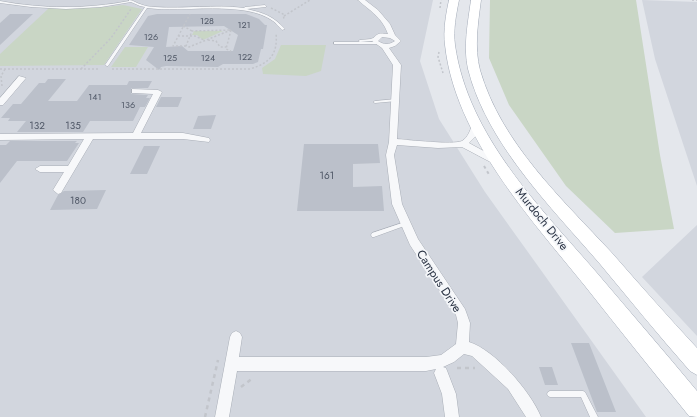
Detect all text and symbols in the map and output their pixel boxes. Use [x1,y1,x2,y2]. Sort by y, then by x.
house number: 128 [200,14,214,27]
house number: 121 [237,18,251,31]
house number: 126 [144,30,158,43]
house number: 122 [238,50,252,63]
house number: 125 [163,51,177,64]
house number: 124 [201,51,215,64]
house number: 141 [88,90,102,103]
house number: 136 [121,98,135,111]
house number: 132 [29,118,45,133]
house number: 135 [65,118,81,133]
house number: 161 [320,168,334,183]
street label: Murdoch Drive [511,184,573,254]
house number: 180 [70,193,86,208]
street label: Campus Drive [412,246,466,316]

